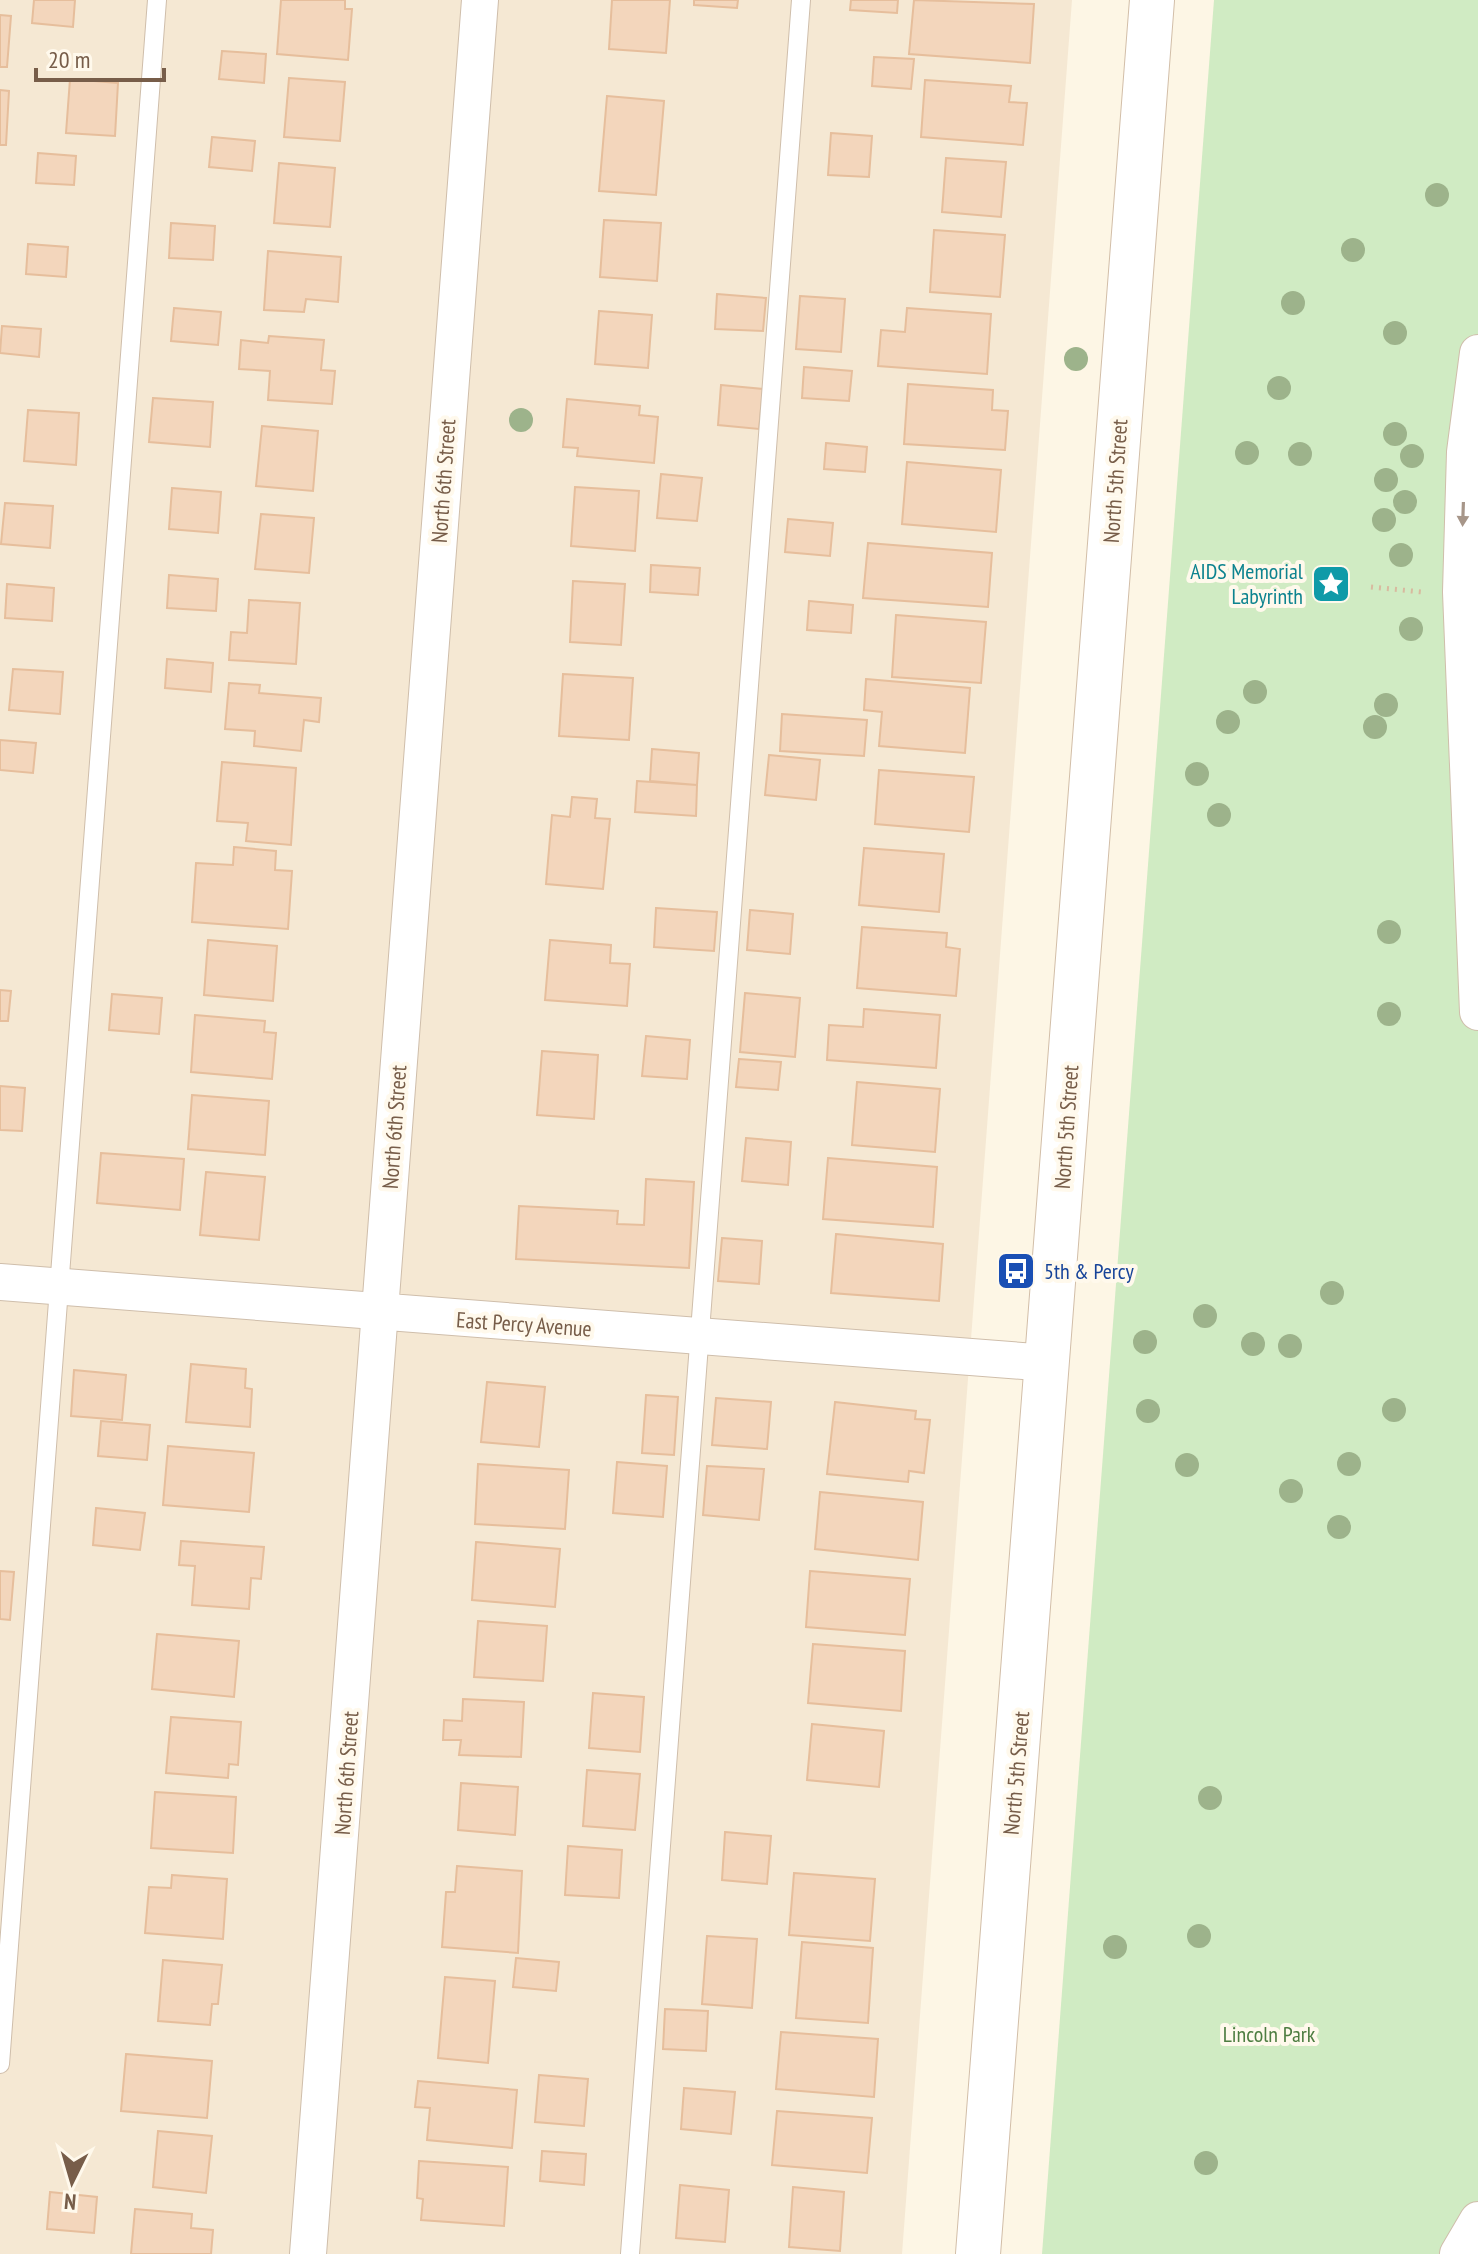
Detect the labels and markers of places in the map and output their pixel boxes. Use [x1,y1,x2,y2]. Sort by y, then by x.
place label: AIDS Memorial Labyrinth [1190,557,1304,610]
place icon: AIDS Memorial Labyrinth [1310,563,1352,605]
bus stop icon: 5th & Percy [995,1250,1037,1292]
place label: 5th & Percy [1044,1257,1134,1285]

